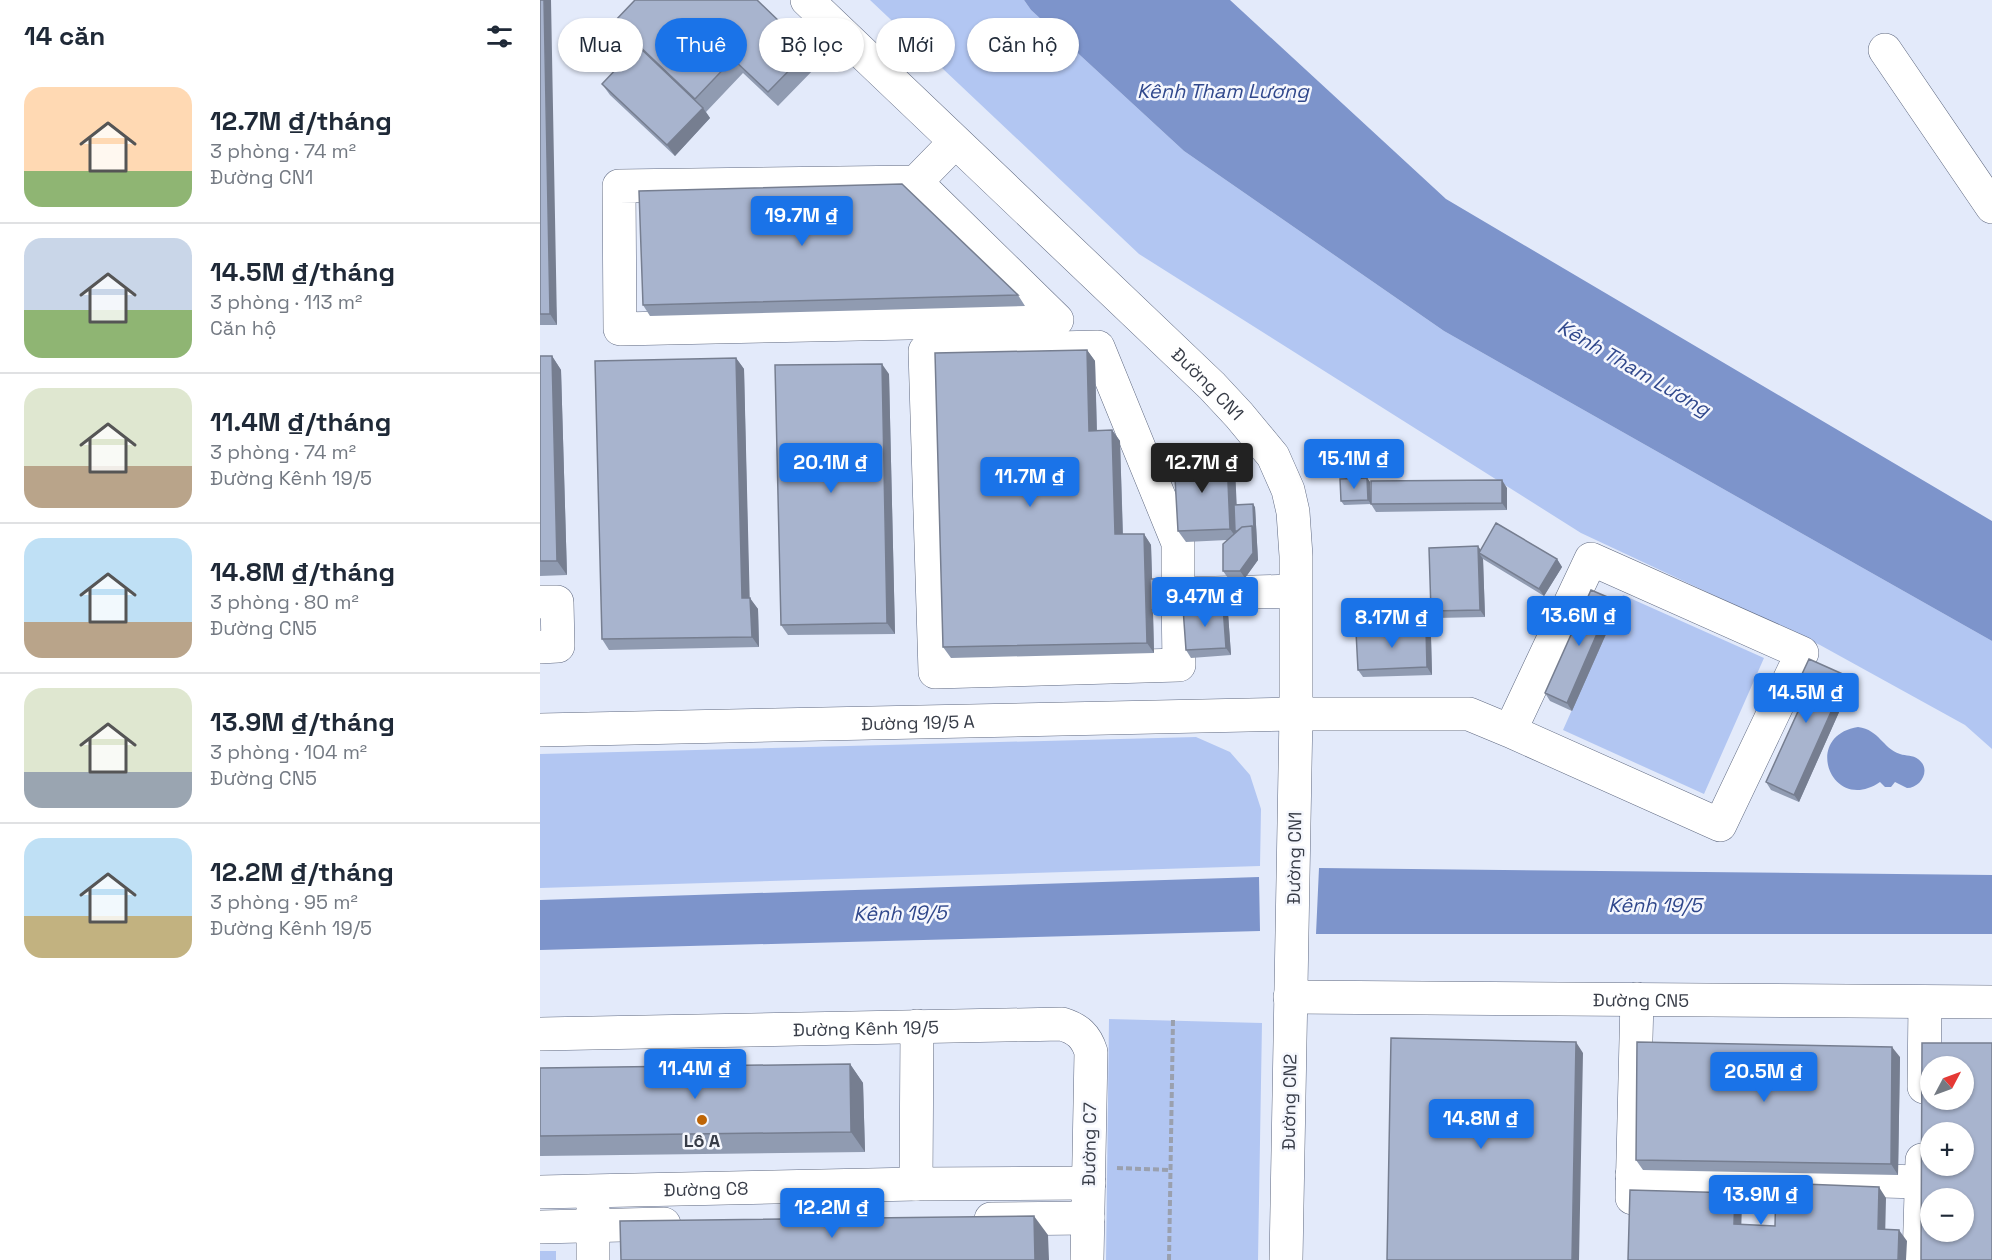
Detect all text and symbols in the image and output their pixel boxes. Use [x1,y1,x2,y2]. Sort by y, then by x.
chip: Mua [558,18,643,72]
chip: Thuê [655,18,747,72]
chip: Bộ lọc [759,18,864,72]
chip: Mới [876,18,955,72]
chip: Căn hộ [967,18,1079,72]
text: 14 căn [24,19,105,53]
icon: filters [483,20,516,53]
water label: Kênh Tham Lương [1137,78,1310,104]
text: 12.7M ₫/tháng [210,104,392,138]
icon: home [72,111,144,183]
text: 3 phòng · 74 m² [210,138,356,164]
text: Đường CN1 [210,164,313,190]
pin: 19.7M ₫ [747,196,857,247]
text: 19.7M ₫ [765,202,839,228]
text: 14.5M ₫/tháng [210,255,395,289]
icon: home [72,262,144,334]
text: 3 phòng · 113 m² [210,289,362,315]
water label: Kênh Tham Lương [1553,314,1716,423]
text: Căn hộ [210,315,276,341]
street label: Đường CN1 [1167,342,1249,425]
text: 11.4M ₫/tháng [210,405,391,439]
icon: home [72,412,144,484]
text: 3 phòng · 74 m² [210,439,356,465]
pin: 15.1M ₫ [1299,439,1409,490]
pin: 20.1M ₫ [776,443,886,494]
pin: 12.7M ₫ [1147,443,1257,494]
text: 15.1M ₫ [1318,445,1390,471]
text: 20.1M ₫ [793,449,869,475]
text: 12.7M ₫ [1165,449,1239,475]
pin: 11.7M ₫ [975,457,1085,508]
text: 11.7M ₫ [994,463,1066,489]
text: Đường Kênh 19/5 [210,465,372,491]
text: 14.8M ₫/tháng [210,555,395,589]
icon: home [72,562,144,634]
pin: 9.47M ₫ [1150,577,1260,628]
text: 9.47M ₫ [1166,583,1244,609]
text: 3 phòng · 80 m² [210,589,359,615]
pin: 13.6M ₫ [1524,596,1634,647]
pin: 8.17M ₫ [1337,598,1447,649]
text: 13.6M ₫ [1541,602,1617,628]
text: 8.17M ₫ [1355,604,1429,630]
text: Đường CN5 [210,615,317,641]
pin: 14.5M ₫ [1751,673,1861,724]
text: 14.5M ₫ [1768,679,1844,705]
text: 13.9M ₫/tháng [210,705,395,739]
street label: Đường 19/5 A [861,709,975,735]
icon: home [72,712,144,784]
text: 3 phòng · 104 m² [210,739,367,765]
text: Đường CN5 [210,765,317,791]
street label: Đường CN1 [1282,811,1306,905]
text: 12.2M ₫/tháng [210,855,394,889]
icon: home [72,862,144,934]
text: 3 phòng · 95 m² [210,889,358,915]
water label: Kênh 19/5 [1608,892,1705,918]
water label: Kênh 19/5 [853,899,950,927]
text: Đường Kênh 19/5 [210,915,372,941]
street label: Đường CN5 [1593,988,1689,1011]
street label: Đường Kênh 19/5 [793,1015,939,1041]
pin: 11.4M ₫ [640,1049,750,1100]
pin: 20.5M ₫ [1709,1052,1819,1103]
street label: Đường CN2 [1277,1054,1301,1150]
text: 11.4M ₫ [658,1055,732,1081]
north arrow [1920,1056,1974,1110]
map controls [1920,1056,1974,1242]
text: 20.5M ₫ [1724,1058,1804,1084]
pin: 14.8M ₫ [1426,1099,1536,1150]
street label: Đường C7 [1077,1102,1101,1186]
text: 14.8M ₫ [1443,1105,1519,1131]
marker: Lô A [695,1113,709,1127]
button: + [1920,1122,1974,1176]
place label: Lô A [684,1129,721,1152]
pin: 13.9M ₫ [1706,1175,1816,1226]
street label: Đường C8 [663,1176,749,1201]
text: 13.9M ₫ [1723,1181,1799,1207]
pin: 12.2M ₫ [777,1188,887,1239]
button: − [1920,1188,1974,1242]
text: 12.2M ₫ [794,1194,870,1220]

